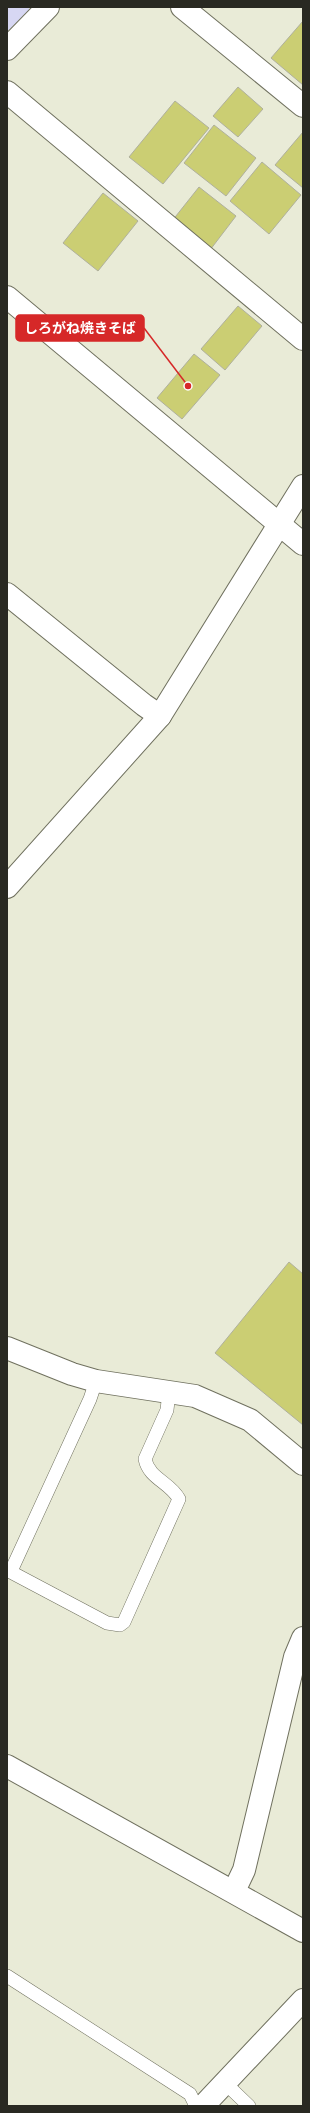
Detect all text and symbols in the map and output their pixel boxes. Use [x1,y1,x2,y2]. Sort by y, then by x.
callout: しろがね焼きそば [16,315,144,341]
text: しろがね焼きそば [24,320,136,337]

